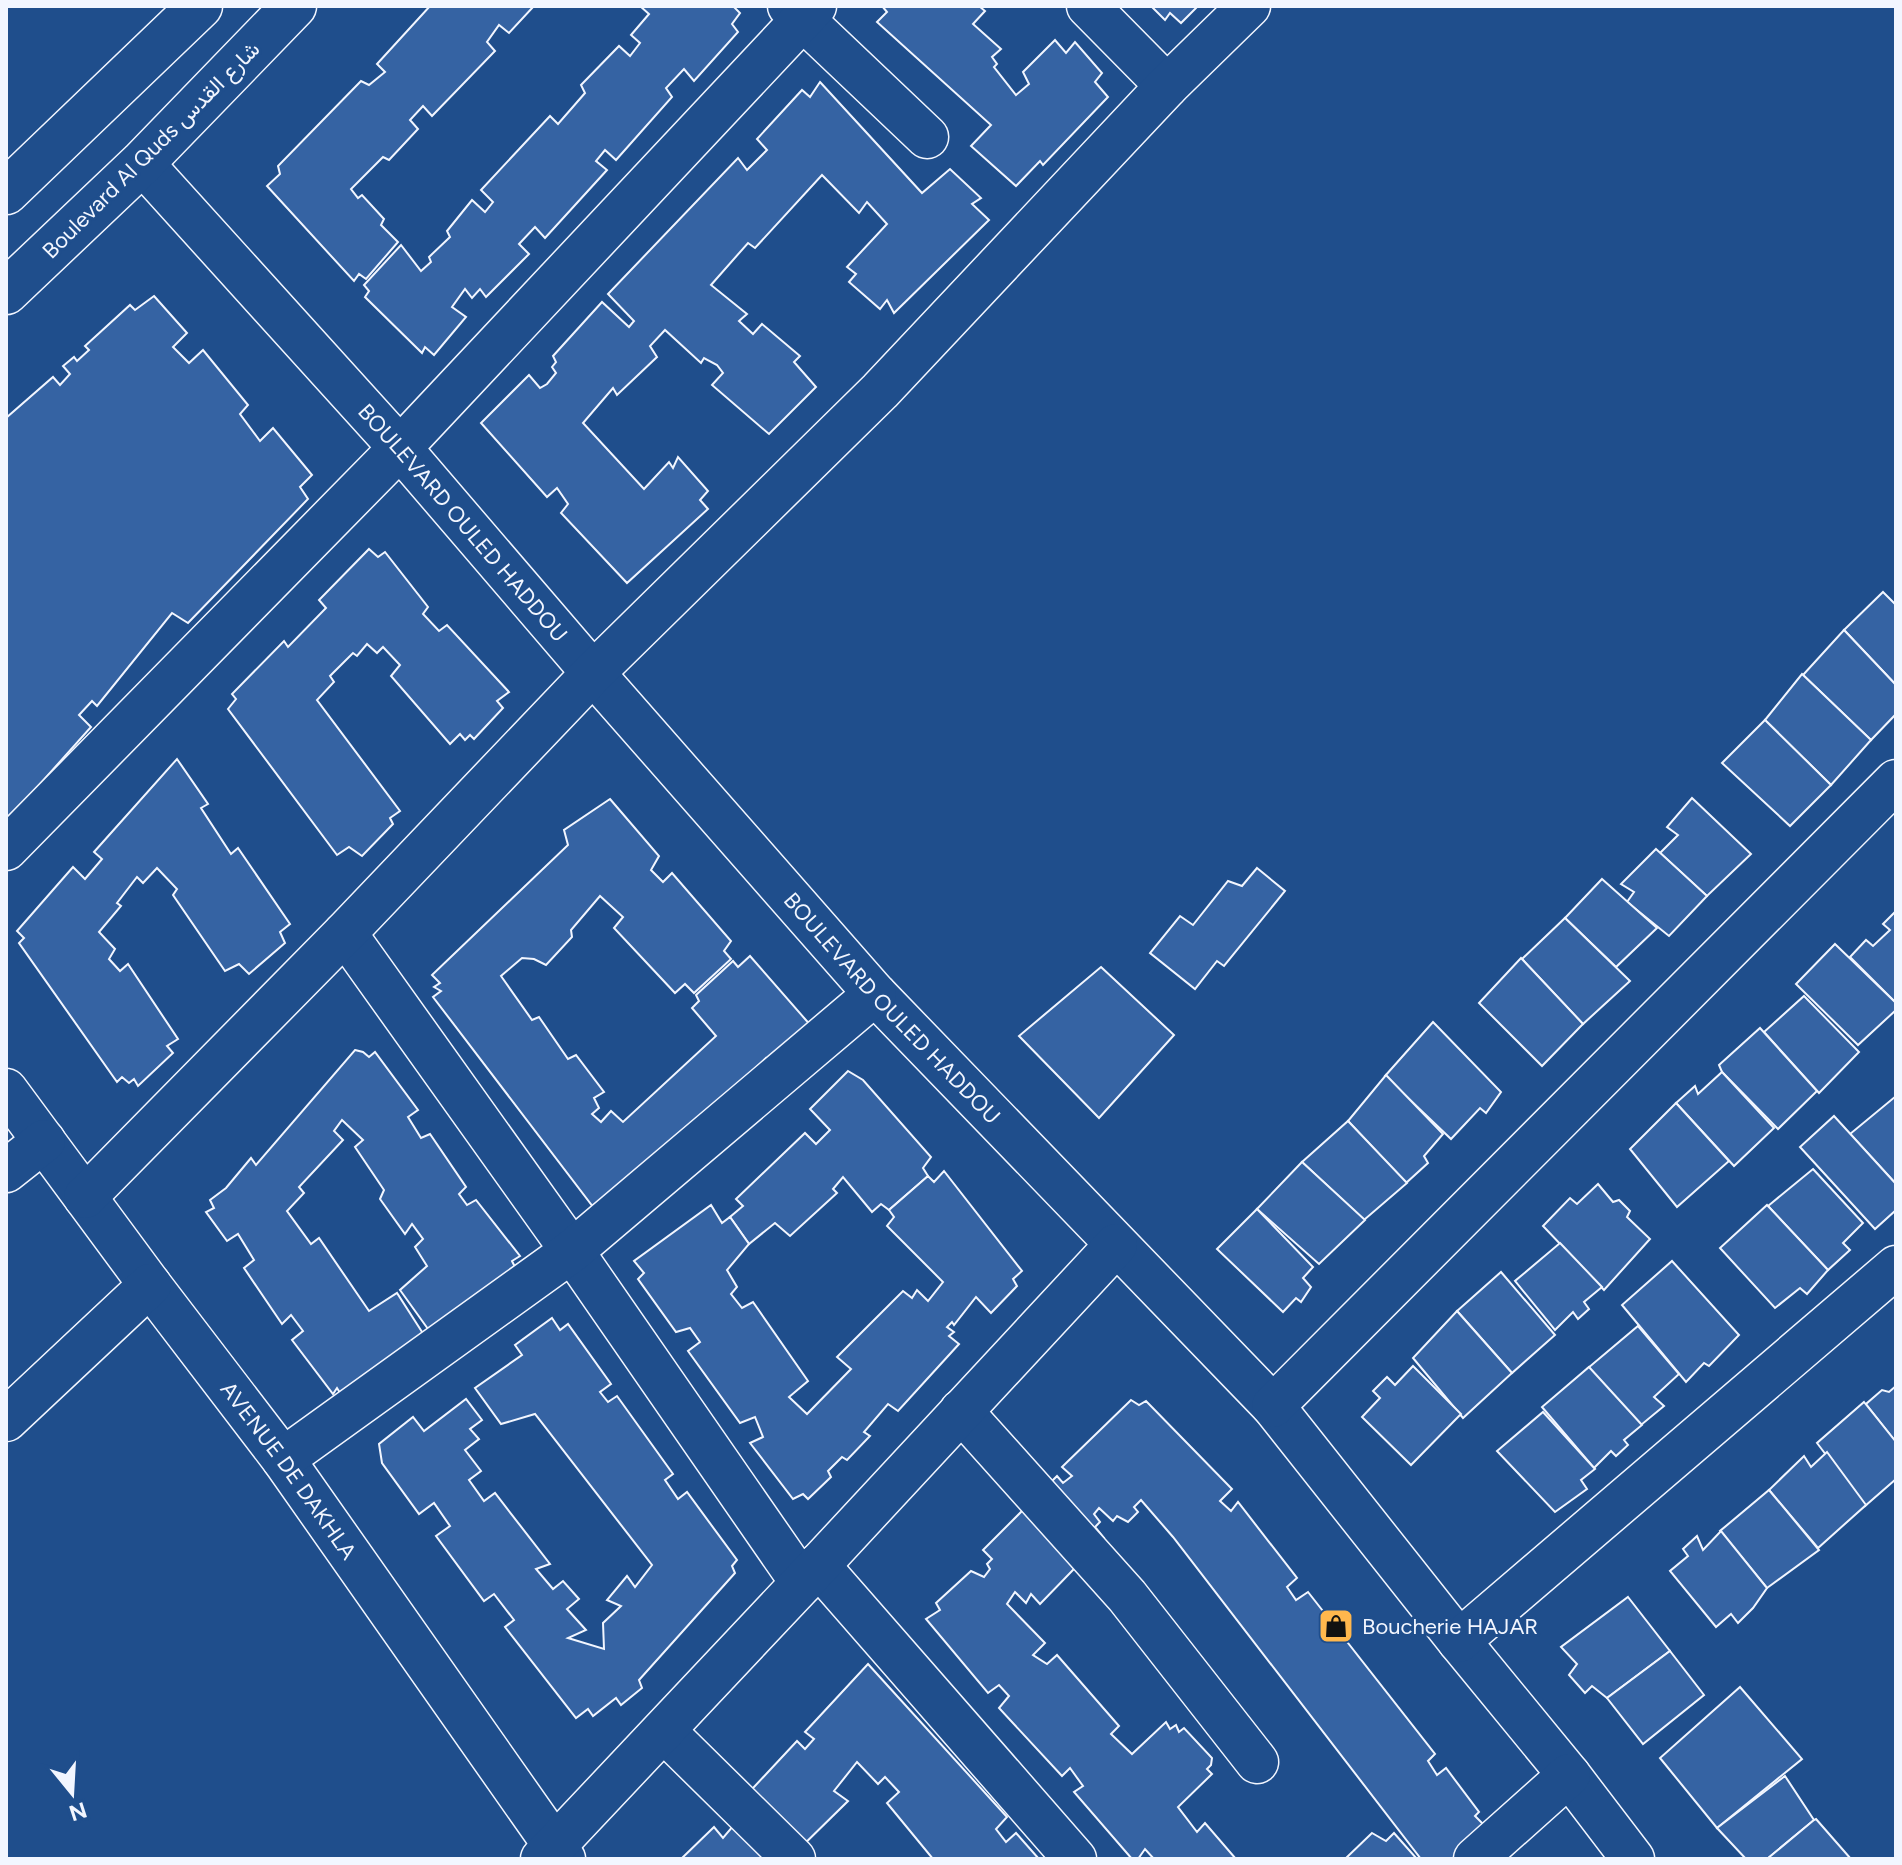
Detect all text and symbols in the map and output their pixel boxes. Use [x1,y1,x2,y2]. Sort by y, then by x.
street label: Boulevard Al Quds شارع القدس [37,36,266,265]
street label: BOULEVARD OULED HADDOU [353,398,573,647]
street label: BOULEVARD OULED HADDOU [778,886,1006,1129]
street label: AVENUE DE DAKHLA [215,1376,363,1564]
shop icon: Boucherie HAJAR [1317,1607,1355,1645]
place label: Boucherie HAJAR [1362,1613,1538,1640]
north arrow [32,1753,112,1833]
text: N [66,1796,90,1827]

